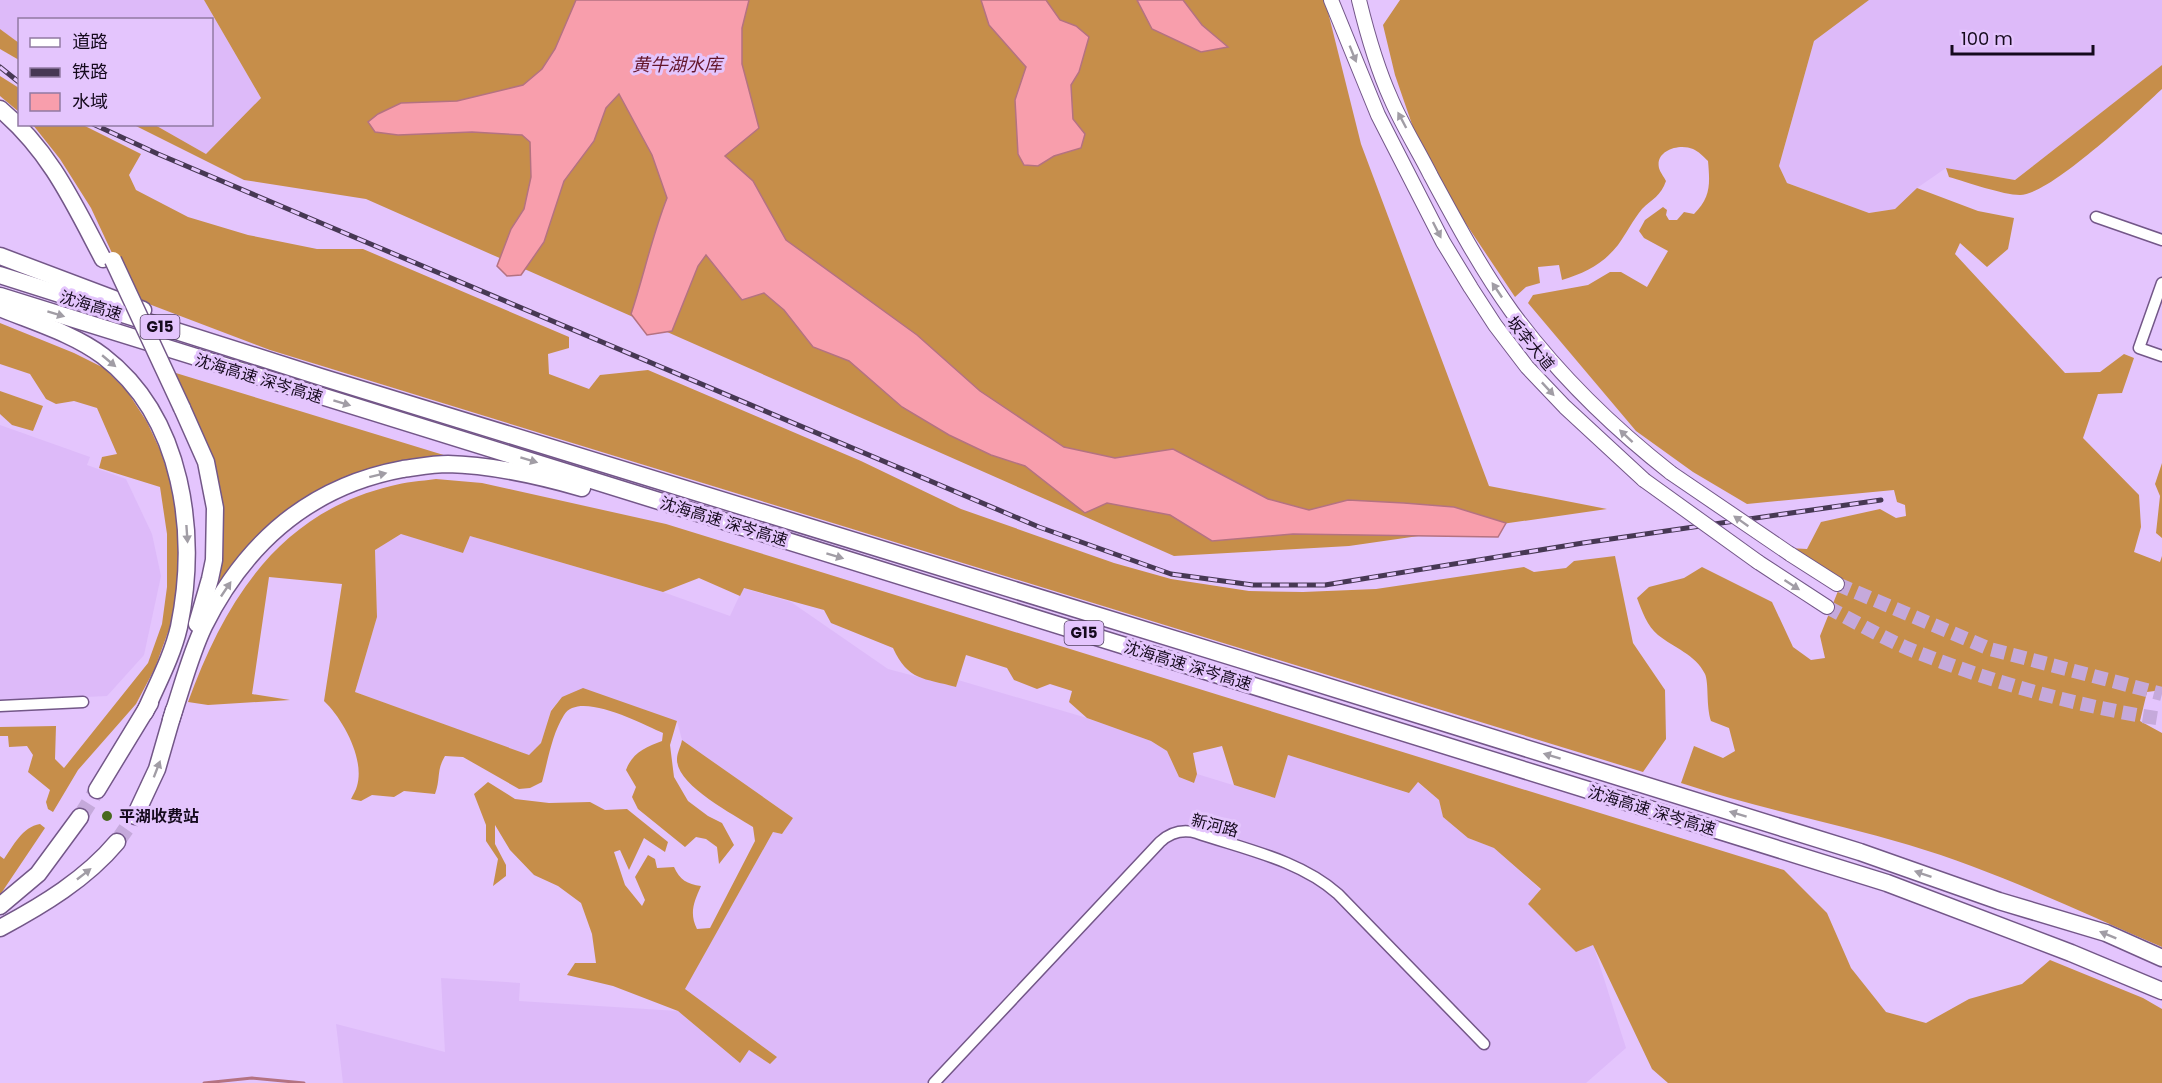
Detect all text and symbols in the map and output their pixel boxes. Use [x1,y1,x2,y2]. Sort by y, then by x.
legend [18,18,213,126]
scale bar [1952,18,2093,56]
text: 100 m [1961,26,2013,51]
text: 道路 [72,29,108,54]
one-way arrow [1348,46,1358,64]
water label: 黄牛湖水库 [632,52,725,77]
text: 铁路 [72,59,108,84]
text: 水域 [72,89,108,114]
one-way arrow [1397,111,1407,128]
one-way arrow [1432,222,1442,239]
one-way arrow [1492,282,1503,298]
street label: 沈海高速 [57,285,125,326]
one-way arrow [47,310,65,320]
street label: 坂李大道 [1502,311,1560,375]
road number: G15 [140,315,180,339]
street label: 沈海高速 深岑高速 [192,348,325,409]
one-way arrow [101,354,116,367]
one-way arrow [1541,382,1555,397]
one-way arrow [333,399,351,408]
one-way arrow [1618,429,1633,443]
one-way arrow [520,456,538,465]
one-way arrow [369,469,387,479]
street label: 沈海高速 深岑高速 [657,491,790,552]
one-way arrow [1734,515,1750,527]
one-way arrow [182,525,191,544]
one-way arrow [826,552,844,561]
one-way arrow [1784,579,1800,590]
one-way arrow [220,581,231,597]
road number: G15 [1064,621,1104,645]
street label: 沈海高速 深岑高速 [1121,635,1254,696]
one-way arrow [1543,751,1561,760]
one-way arrow [153,760,162,778]
street label: 沈海高速 深岑高速 [1585,780,1718,841]
place label: 平湖收费站 [119,805,199,828]
street label: 新河路 [1189,808,1241,843]
marker: 平湖收费站 [100,809,114,823]
one-way arrow [1729,809,1747,818]
one-way arrow [77,869,92,881]
one-way arrow [1914,869,1932,879]
one-way arrow [2099,930,2117,940]

